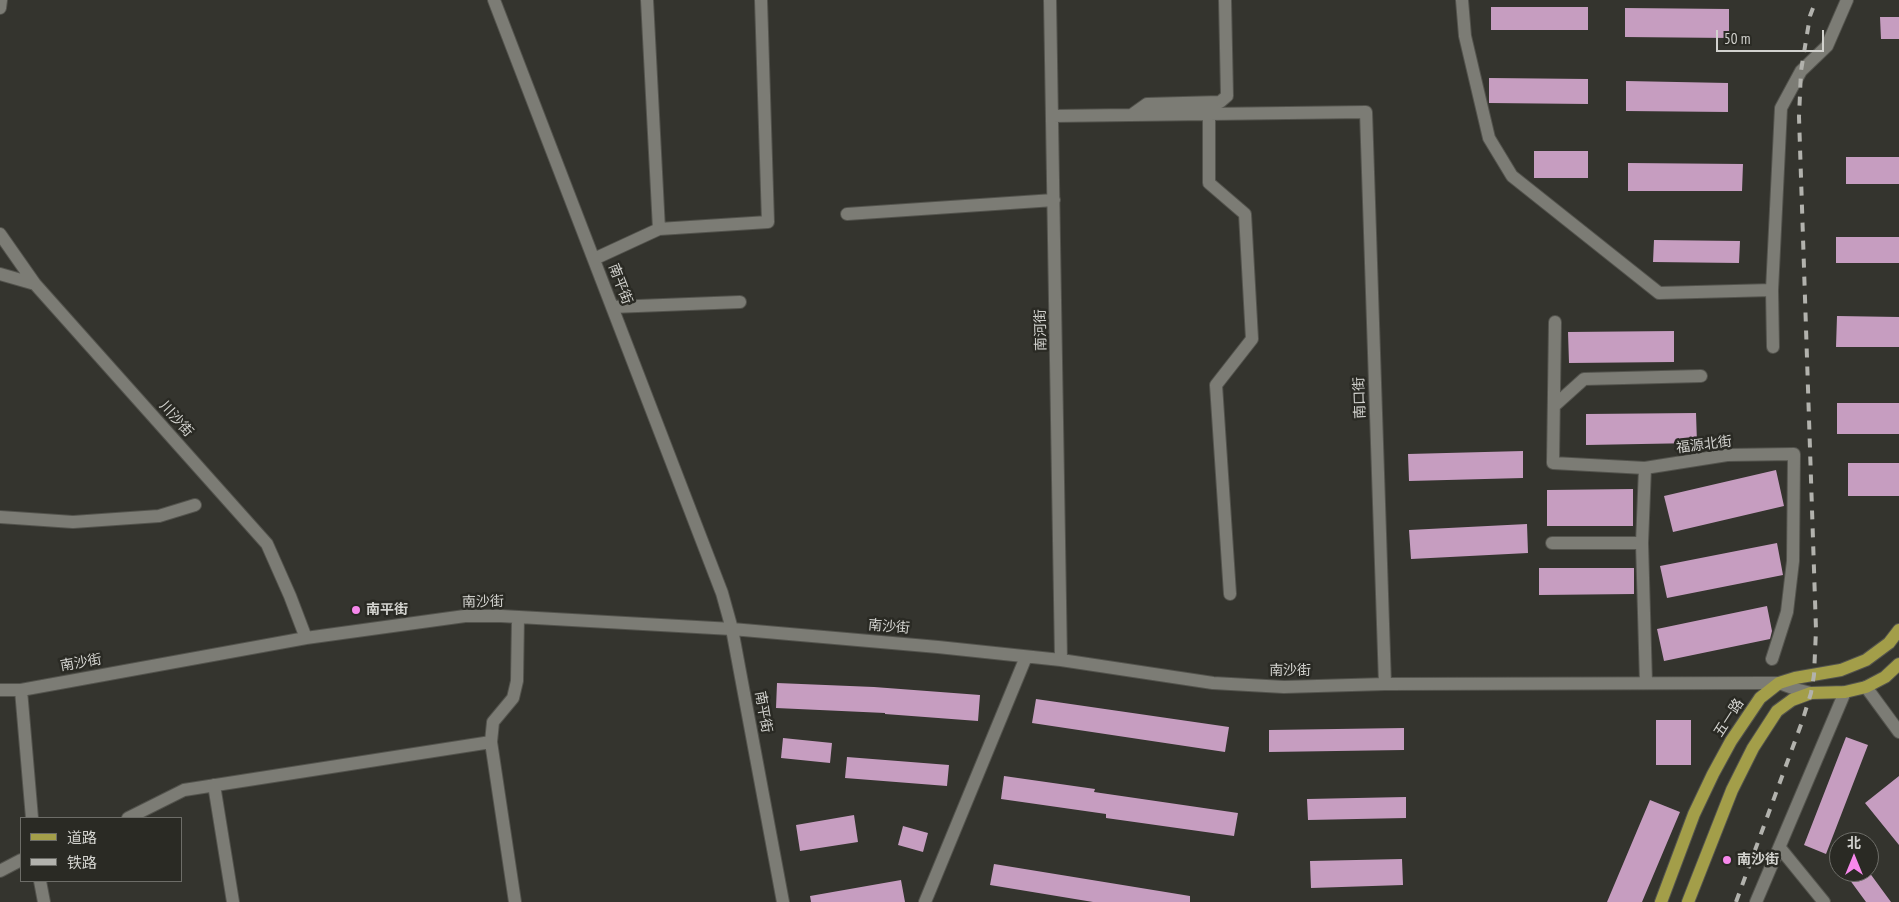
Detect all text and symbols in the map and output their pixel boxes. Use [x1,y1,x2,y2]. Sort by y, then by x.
scale bar [1719,20,1826,52]
text: 50 m [1724,29,1750,48]
street label: 南平街 [605,261,635,307]
street label: 南河街 [1032,309,1050,351]
street label: 南口街 [1351,377,1369,419]
street label: 川沙街 [156,398,196,440]
street label: 福源北街 [1675,433,1733,457]
street label: 南沙街 [462,593,504,611]
place label: 南平街 [366,602,408,618]
marker: 南平街 [350,604,362,616]
street label: 南沙街 [867,617,911,637]
street label: 南沙街 [59,651,103,675]
street label: 南沙街 [1269,663,1311,679]
street label: 南平街 [751,690,775,734]
street label: 五一路 [1711,696,1747,740]
legend [20,817,182,882]
text: 道路 [67,828,97,847]
north arrow [1829,832,1879,882]
text: 北 [1847,834,1861,852]
place label: 南沙街 [1737,852,1779,868]
text: 铁路 [67,853,97,872]
marker: 南沙街 [1721,854,1733,866]

